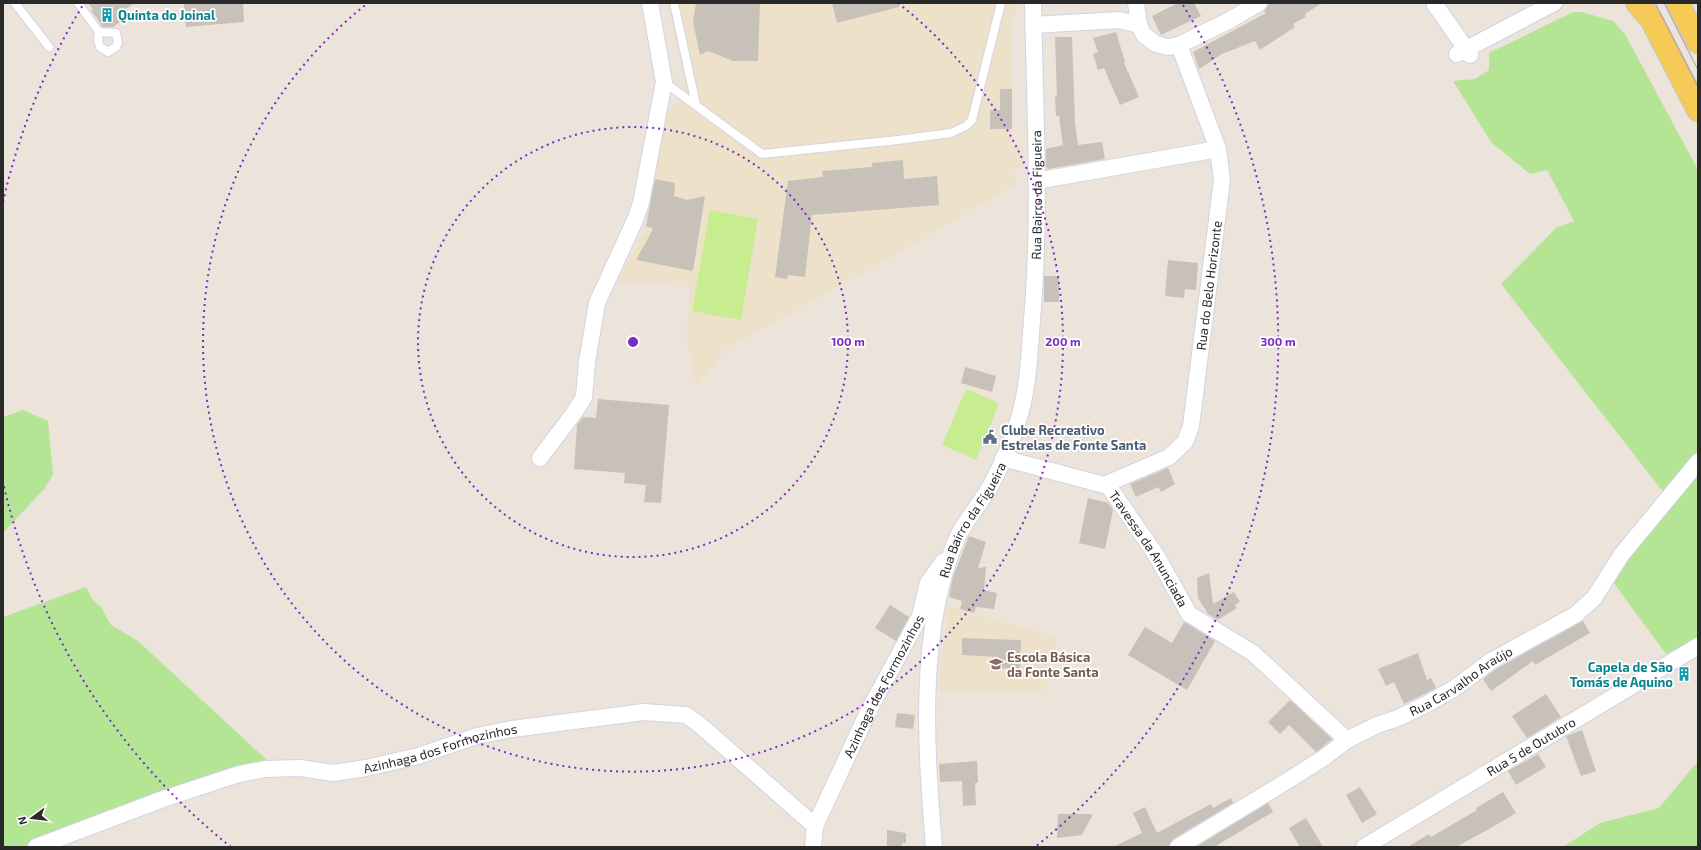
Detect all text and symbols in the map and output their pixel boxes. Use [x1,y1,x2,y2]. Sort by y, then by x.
building icon: Quinta do Joinal [99,7,115,23]
place label: Quinta do Joinal [118,7,216,24]
street label: Rua Bairro da Figueira [1028,130,1045,260]
street label: Rua do Belo Horizonte [1193,220,1225,351]
text: 100 m [831,334,865,348]
text: 200 m [1045,334,1081,348]
text: 300 m [1260,334,1296,348]
centre of rings [626,335,640,349]
place label: Clube Recreativo Estrelas de Fonte Santa [1001,422,1146,453]
public building icon: Clube Recreativo Estrelas de Fonte Santa [982,429,998,445]
street label: Rua Bairro da Figueira [936,459,1009,580]
street label: Travessa da Anunciada [1106,487,1191,610]
street label: Azinhaga dos Formozinhos [840,612,927,760]
street label: Rua Carvalho Araújo [1407,643,1515,719]
place label: Escola Básica da Fonte Santa [1007,649,1099,680]
school or university icon: Escola Básica da Fonte Santa [988,656,1004,672]
place label: Capela de São Tomás de Aquino [1570,659,1673,690]
building icon: Capela de São Tomás de Aquino [1676,666,1692,682]
street label: Rua 5 de Outubro [1484,714,1579,779]
street label: Azinhaga dos Formozinhos [362,720,518,776]
north arrow [12,798,52,838]
text: N [15,815,29,826]

